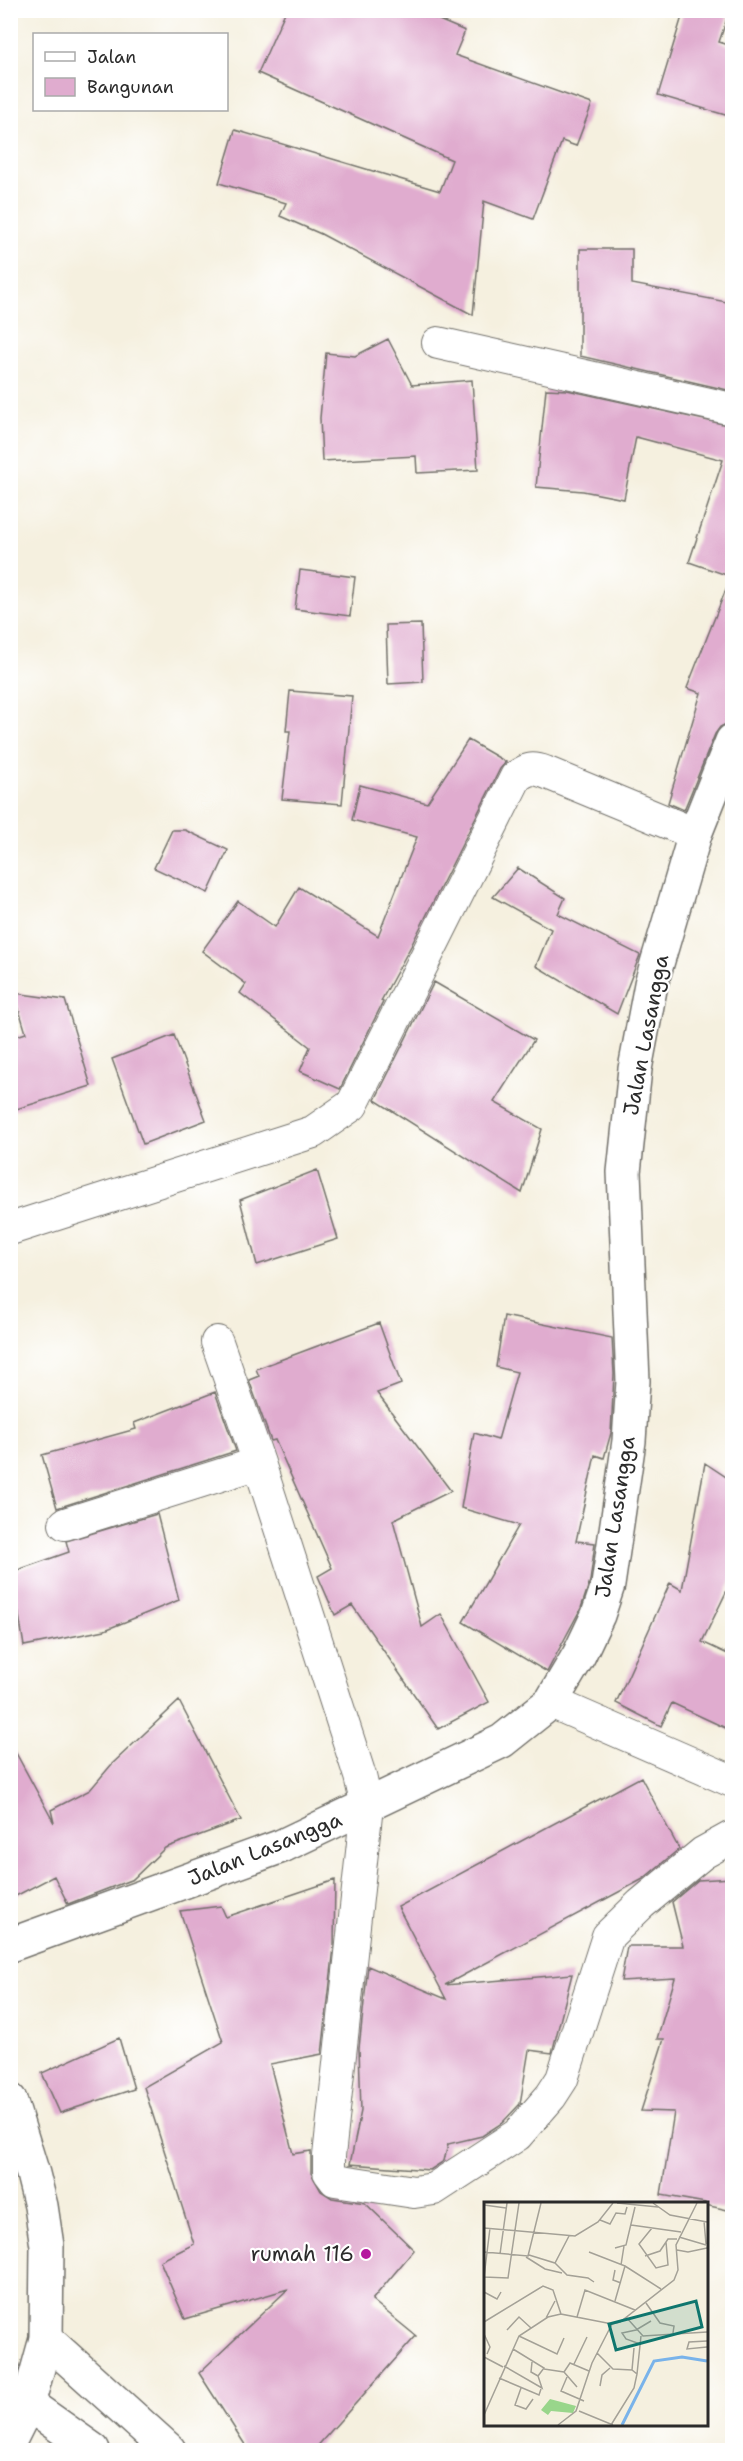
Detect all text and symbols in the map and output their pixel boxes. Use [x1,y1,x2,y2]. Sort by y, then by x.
legend [33,33,228,111]
text: Jalan [87,45,136,69]
text: Bangunan [87,75,174,99]
street label: Jalan Lasangga [617,952,675,1118]
street label: Jalan Lasangga [588,1434,642,1600]
street label: Jalan Lasangga [184,1805,346,1893]
inset map [484,2202,707,2425]
place label: rumah 116 [250,2240,354,2268]
marker: rumah 116 [359,2247,373,2261]

